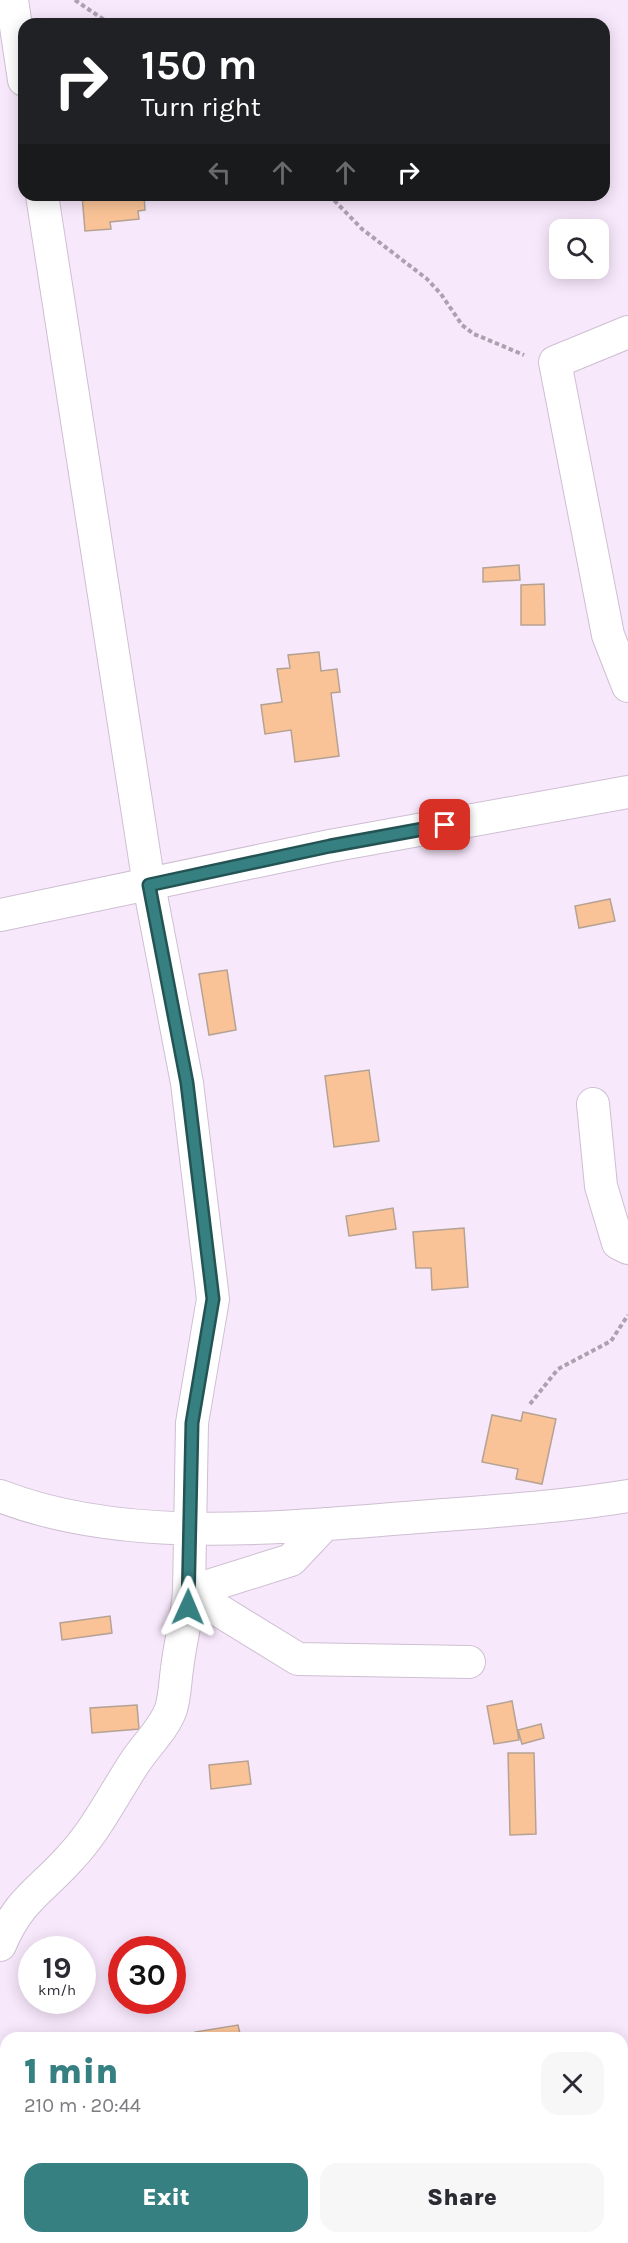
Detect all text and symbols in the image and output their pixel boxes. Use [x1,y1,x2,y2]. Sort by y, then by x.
text: 150 m [141,40,257,90]
icon: right [42,42,120,120]
text: Turn right [141,91,261,123]
icon: left [203,156,236,189]
icon: ahead [266,156,299,189]
icon: ahead [329,156,362,189]
icon: right [392,156,425,189]
map controls [549,219,609,279]
button: search [549,219,609,279]
pin [419,799,470,850]
icon: arrive [428,808,461,841]
position arrow [156,1575,220,1639]
speed limit sign: 30 [108,1936,186,2014]
text: 19 [42,1950,71,1986]
text: km/h [38,1981,76,1999]
text: 1 min [24,2050,118,2092]
button: close [541,2052,604,2115]
text: 210 m · 20:44 [24,2094,141,2117]
button: Exit [24,2163,308,2232]
button: Share [320,2163,604,2232]

